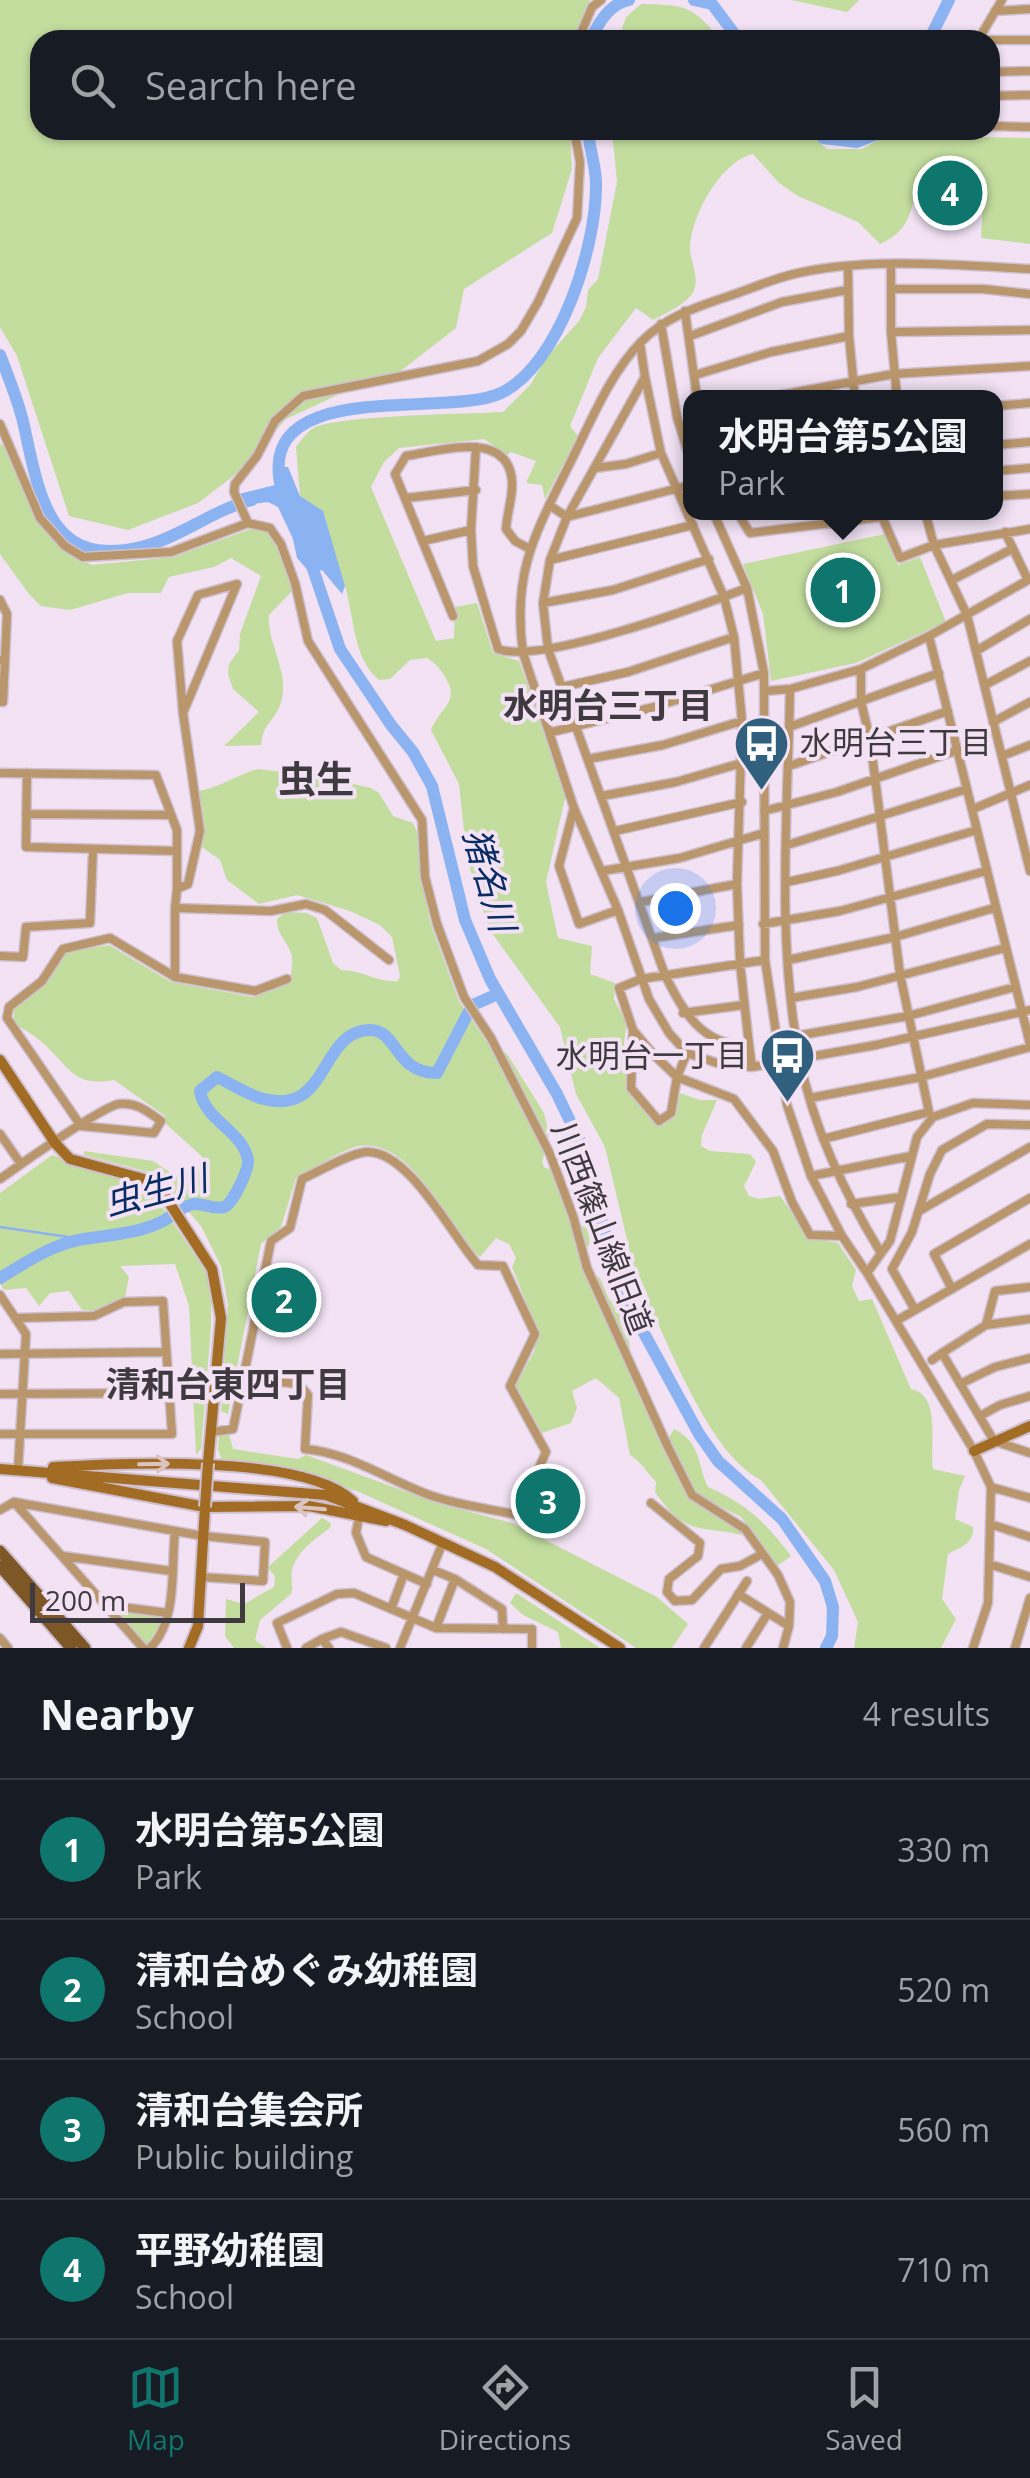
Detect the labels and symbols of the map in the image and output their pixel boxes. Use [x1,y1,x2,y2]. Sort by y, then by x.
pin: 4 [918,156,982,230]
pin: 1 [810,552,876,628]
district label: 水明台三丁目 [503,681,713,728]
bus stop icon: 水明台三丁目 [731,713,791,792]
place label: 水明台三丁目 [800,720,992,763]
district label: 虫生 [278,752,354,804]
water label: 猪名川 [453,823,529,940]
your location [650,883,701,934]
bus stop icon: 水明台一丁目 [757,1026,817,1105]
place label: 水明台一丁目 [556,1033,748,1076]
street label: 川西篠山線旧道 [543,1115,664,1340]
water label: 虫生川 [99,1152,216,1226]
pin: 2 [252,1262,316,1338]
district label: 清和台東四丁目 [105,1360,351,1407]
one-way arrow [138,1454,170,1474]
pin: 3 [516,1464,580,1538]
one-way arrow [294,1498,326,1517]
scale bar [30,1578,245,1622]

